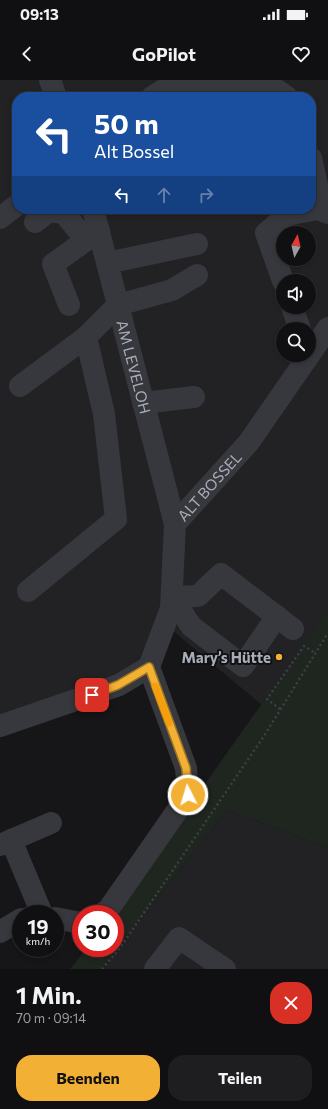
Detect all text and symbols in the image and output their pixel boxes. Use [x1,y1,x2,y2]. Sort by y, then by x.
text: 09:13 [20,5,59,23]
icon: back [16,43,38,65]
text: GoPilot [132,43,196,65]
icon: heart [290,43,312,65]
text: 50 m [94,106,159,140]
icon: left [28,108,80,160]
text: Alt Bossel [94,140,174,162]
icon: left [111,184,133,206]
icon: ahead [153,184,175,206]
icon: right [195,184,217,206]
north arrow [276,226,316,266]
map controls [276,226,316,362]
button: sound [276,274,316,314]
street label: AM LEVELOH [113,318,155,416]
button: search [276,322,316,362]
street label: ALT BOSSEL [173,447,245,524]
place label: Mary’s Hütte [181,648,271,666]
marker: Mary’s Hütte [274,652,284,662]
pin [75,678,109,712]
icon: arrive [81,684,103,706]
position arrow [167,774,209,816]
speed limit sign: 30 [72,905,124,957]
text: 19 [27,914,49,938]
text: km/h [26,935,50,947]
text: 1 Min. [16,980,82,1009]
button: close [270,982,312,1024]
text: 70 m · 09:14 [16,1010,86,1026]
button: Beenden [16,1055,160,1101]
button: Teilen [168,1055,312,1101]

